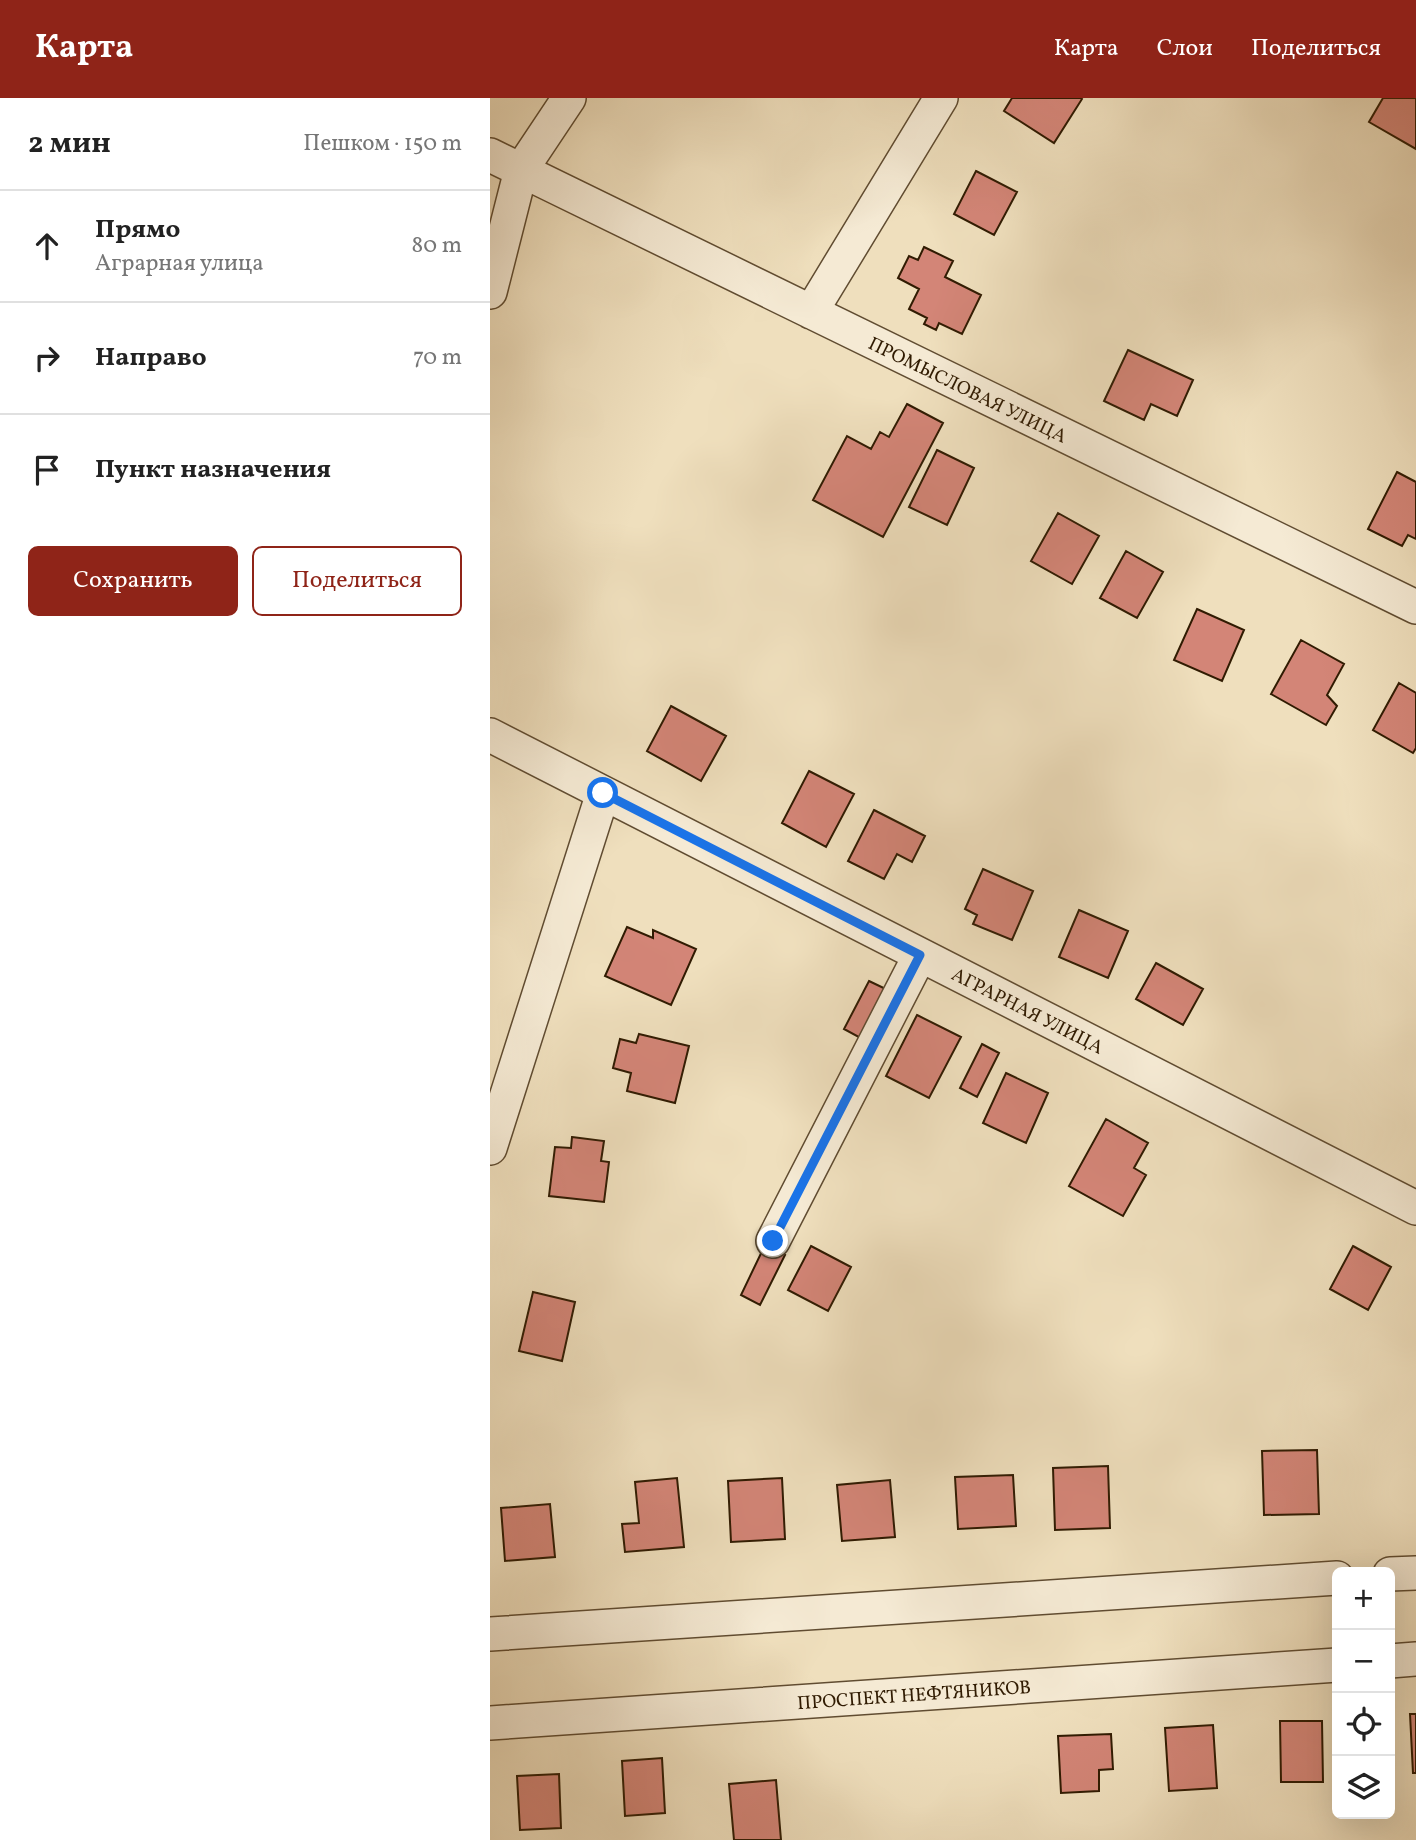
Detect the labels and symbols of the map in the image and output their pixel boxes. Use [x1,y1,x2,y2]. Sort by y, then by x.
street label: ПРОМЫСЛОВАЯ УЛИЦА [863,331,1071,450]
route start [587,777,618,808]
street label: АГРАРНАЯ УЛИЦА [947,962,1108,1061]
route end [757,1225,788,1256]
street label: ПРОСПЕКТ НЕФТЯНИКОВ [796,1675,1032,1717]

